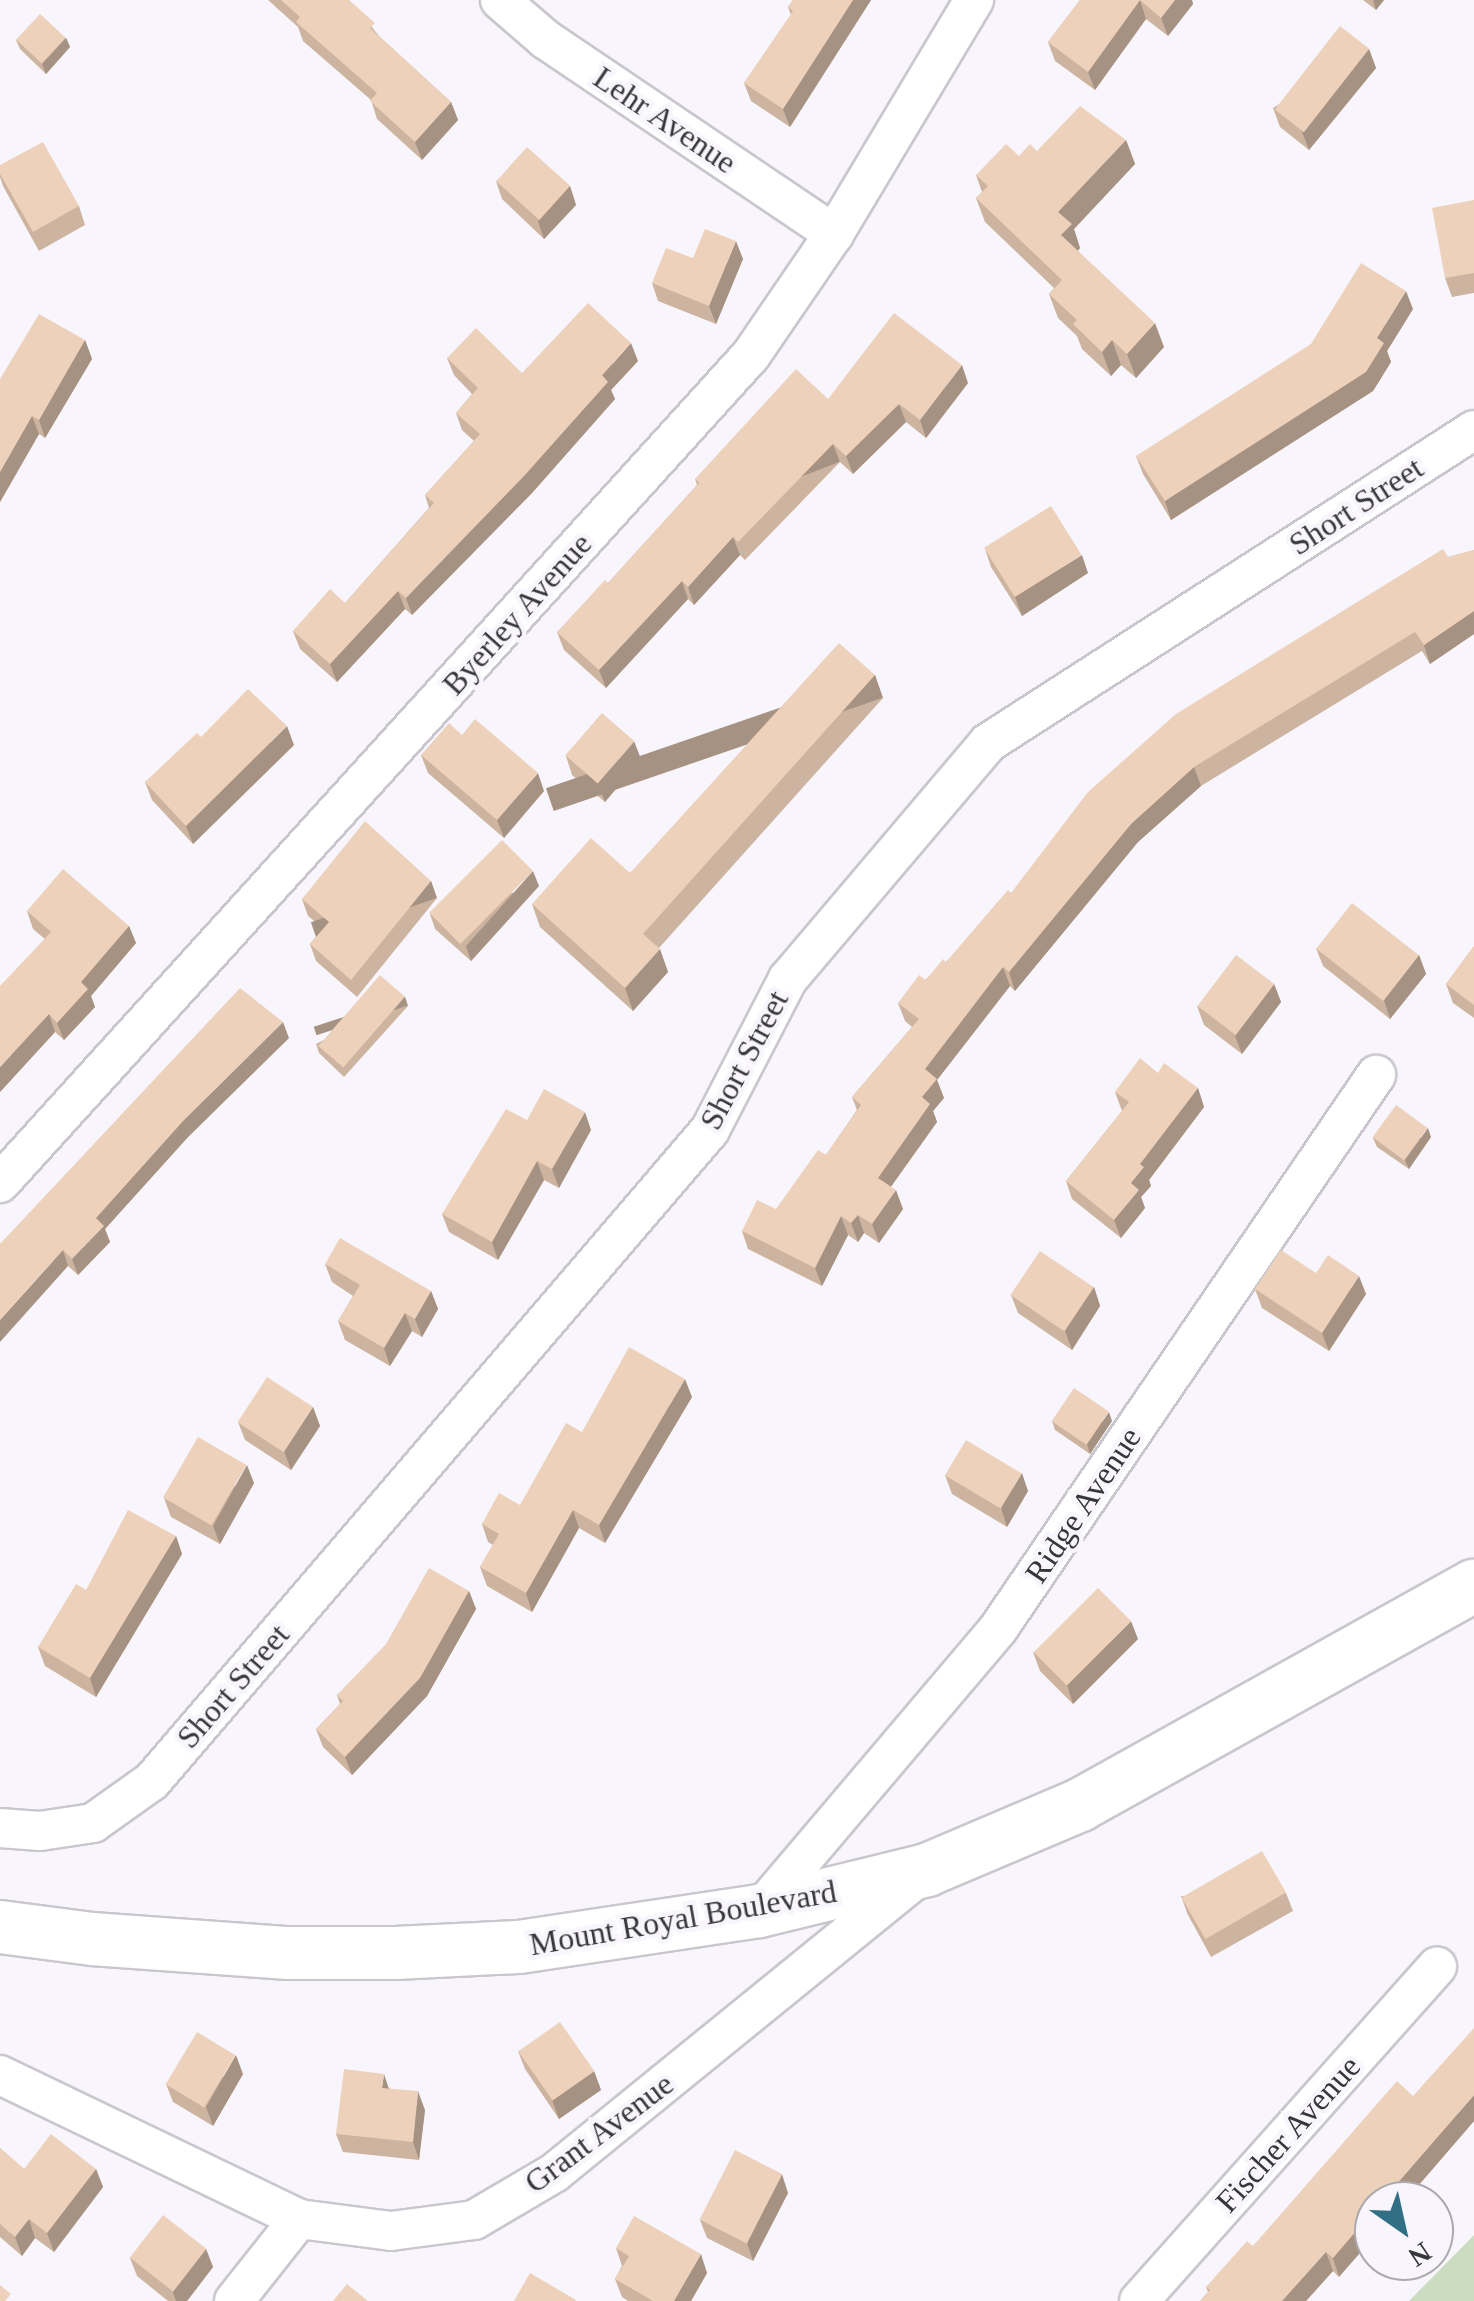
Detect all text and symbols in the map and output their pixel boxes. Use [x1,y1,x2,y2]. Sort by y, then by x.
street label: Lehr Avenue [586,58,744,182]
street label: Short Street [1282,449,1430,563]
street label: Byerley Avenue [434,524,600,704]
street label: Short Street [691,984,797,1136]
street label: Ridge Avenue [1016,1419,1150,1591]
street label: Short Street [169,1616,297,1756]
street label: Mount Royal Boulevard [526,1872,840,1964]
street label: Fischer Avenue [1207,2047,1369,2221]
street label: Grant Avenue [516,2064,682,2202]
north arrow [1354,2181,1454,2281]
text: N [1403,2236,1437,2273]

